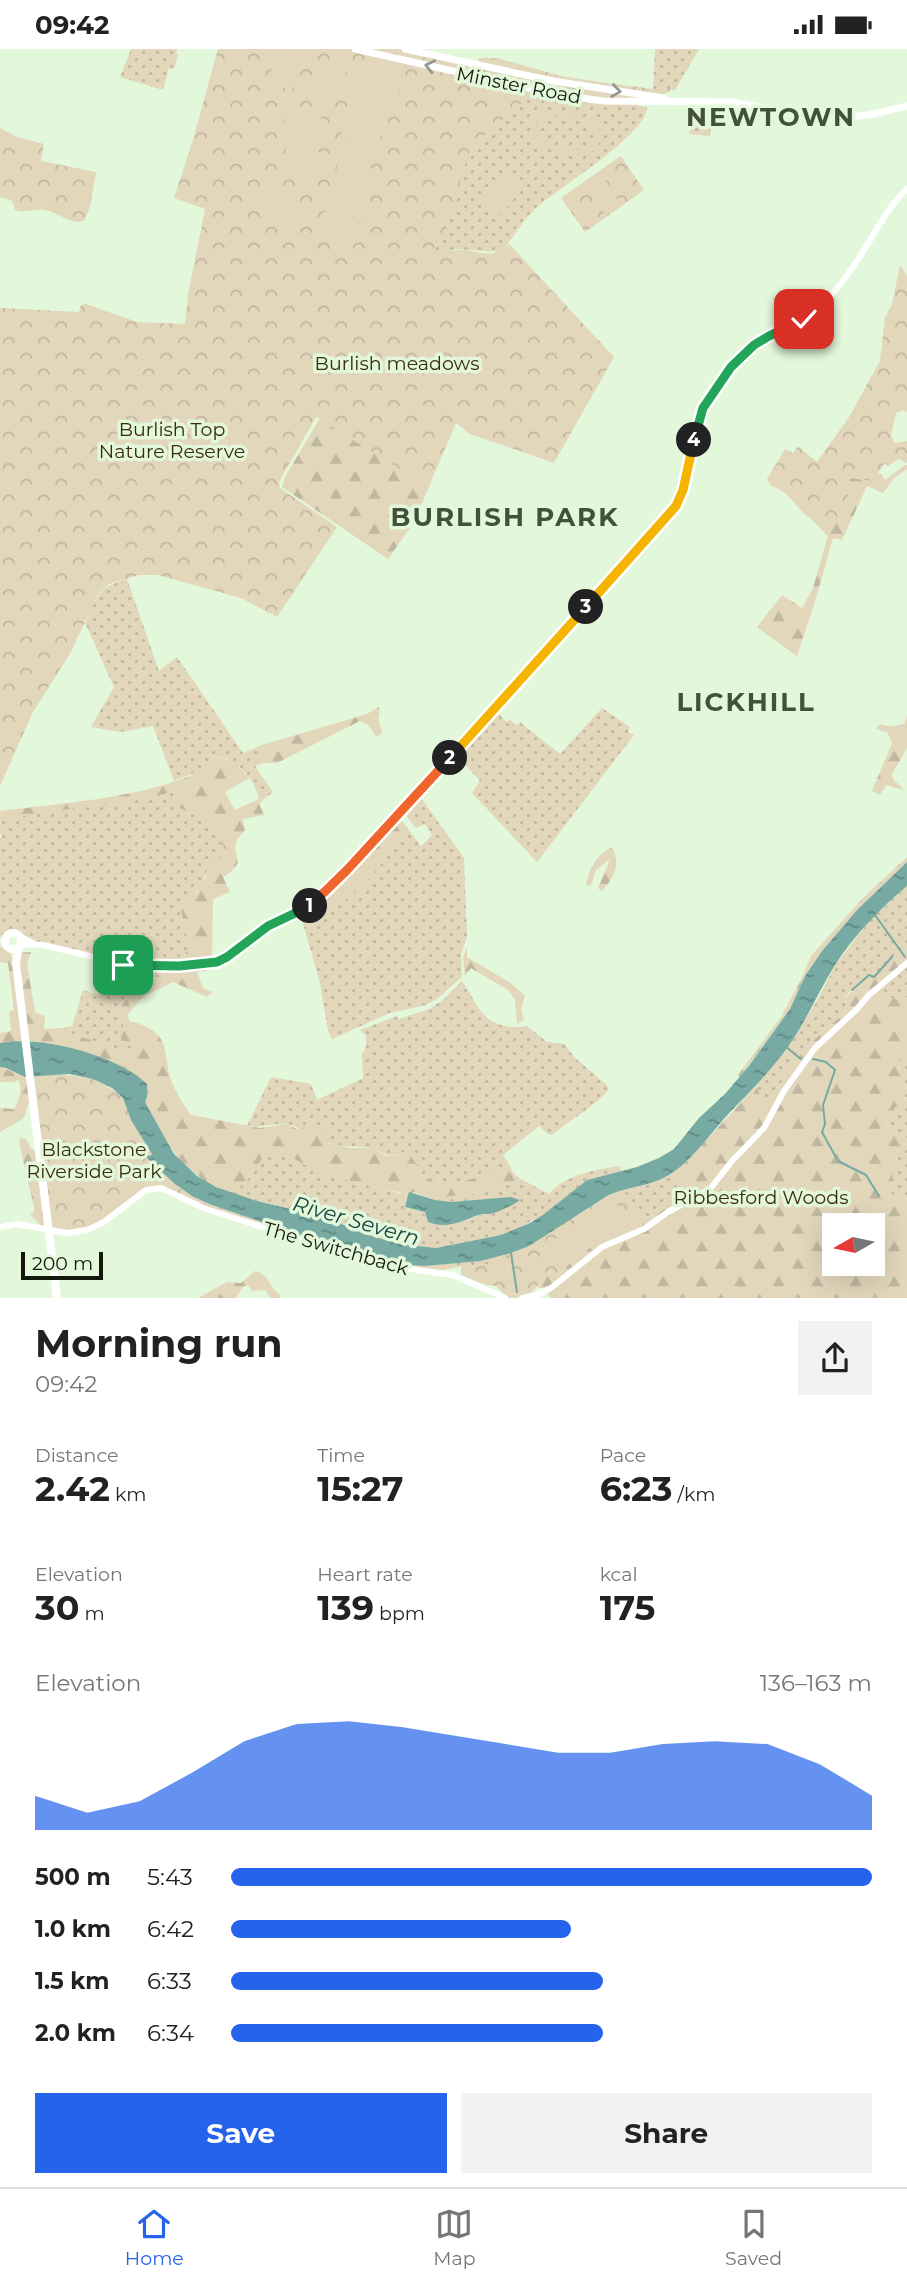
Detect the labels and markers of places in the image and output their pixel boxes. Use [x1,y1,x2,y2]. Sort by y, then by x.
pin [774,289,834,349]
pin: 4 [676,423,712,457]
pin: 3 [568,589,604,625]
pin: 2 [433,741,468,775]
pin: 1 [292,889,328,923]
pin [93,935,153,995]

